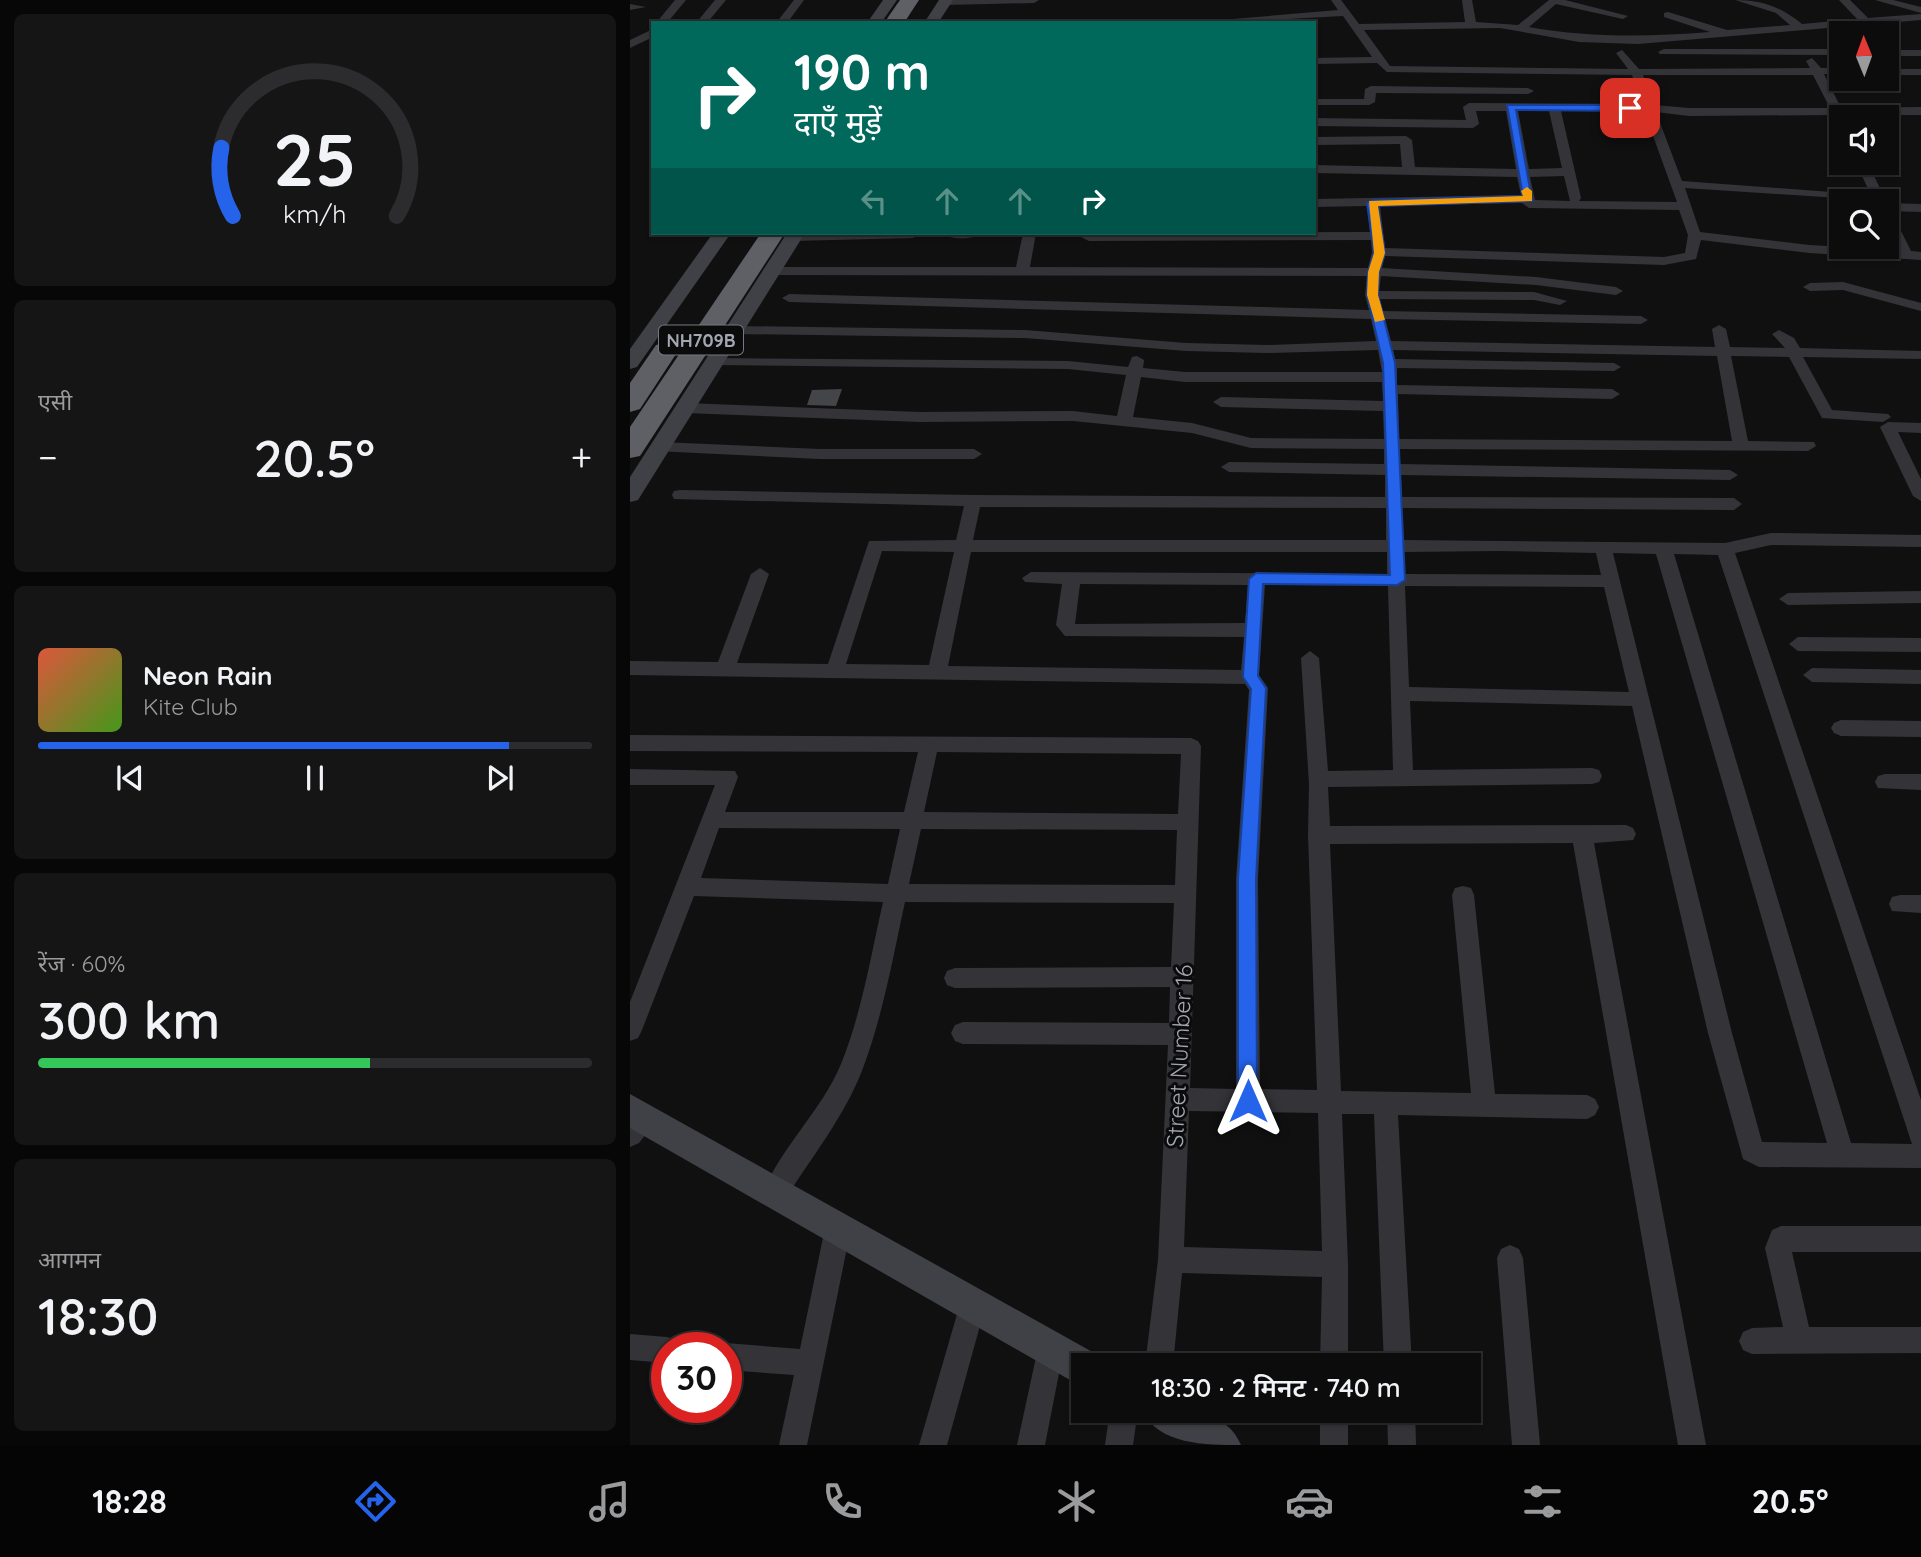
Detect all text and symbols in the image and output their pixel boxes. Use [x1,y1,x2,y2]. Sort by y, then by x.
north arrow [1829,21,1899,91]
map controls [1829,21,1899,259]
text: 190 m [794,41,930,102]
icon: right [679,49,770,140]
pin [1600,78,1660,138]
icon: arrive [1611,89,1649,127]
text: दाएँ मुड़ें [794,102,882,142]
button: sound [1829,105,1899,175]
text: 25 [273,113,357,204]
icon: left [855,182,893,220]
icon: ahead [928,182,966,220]
icon: ahead [1001,182,1039,220]
icon: right [1074,182,1112,220]
button: search [1829,189,1899,259]
text: km/h [283,198,347,229]
road number: NH709B [659,326,743,354]
text: एसी [38,387,72,416]
text: 20.5° [253,425,375,490]
text: − [38,433,58,481]
text: + [571,433,592,481]
text: Neon Rain [143,659,272,692]
text: Kite Club [143,692,238,721]
icon: previous [111,759,149,797]
icon: pause [296,759,334,797]
icon: next [481,759,519,797]
text: रेंज · 60% [38,949,125,978]
street label: Street Number 16 [1160,964,1198,1148]
text: 300 km [38,987,220,1052]
position arrow [1211,1064,1285,1138]
text: आगमन [38,1245,101,1274]
text: 18:30 [38,1283,158,1348]
speed limit sign: 30 [651,1332,742,1423]
text: 18:30 · 2 मिनट · 740 m [1151,1371,1401,1404]
icon: directions [351,1477,400,1526]
icon: music [585,1477,634,1526]
icon: phone [818,1477,867,1526]
icon: climate [1052,1477,1101,1526]
icon: car [1285,1477,1334,1526]
icon: filters [1518,1477,1567,1526]
text: 18:28 [92,1481,167,1521]
text: 20.5° [1752,1481,1829,1521]

